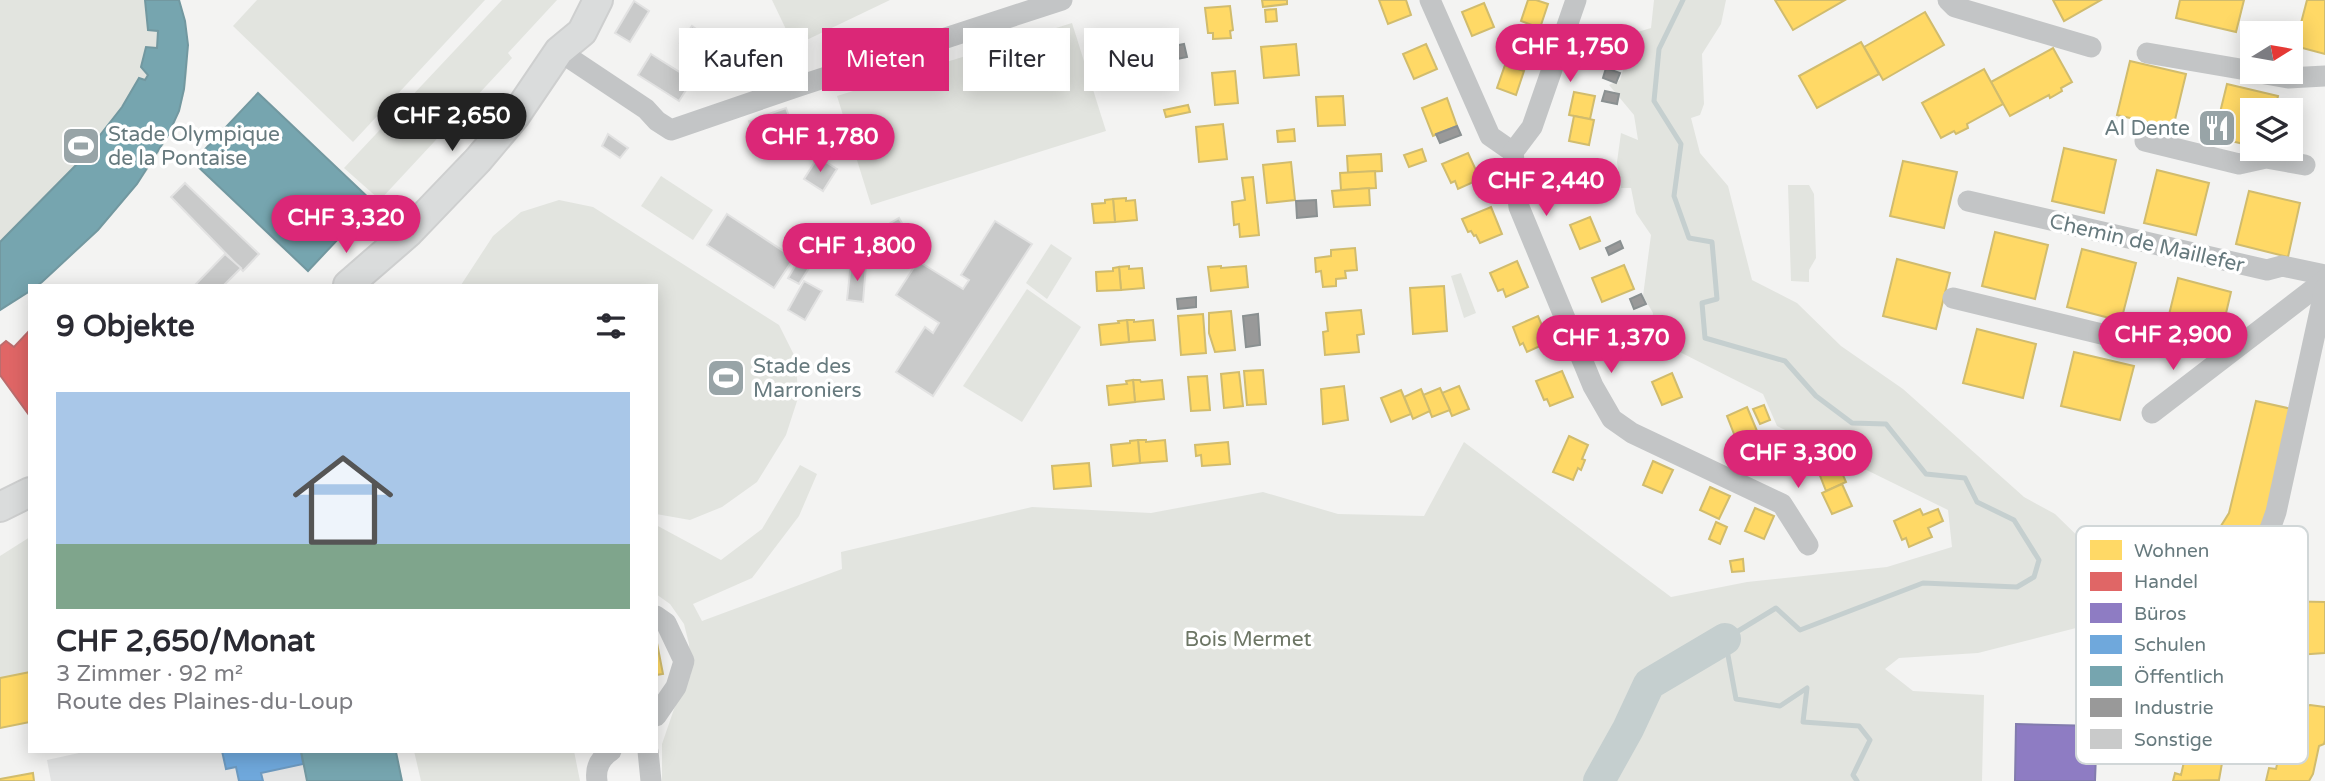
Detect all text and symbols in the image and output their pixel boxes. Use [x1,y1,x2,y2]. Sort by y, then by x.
north arrow [2240,21,2303,84]
map controls [2240,21,2303,161]
pin: CHF 1,750 [1490,24,1650,84]
chip: Kaufen [679,28,808,91]
chip: Mieten [822,28,949,91]
chip: Filter [963,28,1070,91]
chip: Neu [1084,28,1179,91]
text: CHF 1,750 [1512,33,1628,61]
pin: CHF 2,650 [372,94,532,153]
button: layers [2240,98,2303,161]
text: CHF 2,650 [393,102,511,130]
restaurant icon: Al Dente [2196,107,2238,149]
pin: CHF 1,780 [740,114,900,174]
place label: Al Dente [2104,116,2190,141]
place label: Stade Olympique de la Pontaise [108,122,280,171]
text: CHF 1,780 [762,123,878,151]
sports icon: Stade Olympique de la Pontaise [60,125,102,167]
pin: CHF 2,440 [1466,158,1626,218]
text: CHF 2,440 [1488,167,1604,195]
pin: CHF 3,320 [266,196,426,255]
text: CHF 3,320 [287,204,405,232]
street label: Chemin de Maillefer [2047,209,2247,278]
pin: CHF 1,800 [777,224,937,283]
text: CHF 1,800 [799,232,915,260]
icon: filters [592,307,630,345]
text: 9 Objekte [56,308,195,345]
pin: CHF 2,900 [2093,312,2253,372]
pin: CHF 1,370 [1531,316,1691,375]
text: CHF 2,900 [2114,321,2232,349]
text: CHF 1,370 [1552,324,1670,352]
place label: Stade des Marroniers [753,354,862,403]
sports icon: Stade des Marroniers [705,357,747,399]
pin: CHF 3,300 [1718,430,1878,490]
icon: home [280,437,406,563]
text: CHF 3,300 [1739,439,1857,467]
legend [2076,526,2308,764]
text: Wohnen [2134,540,2209,562]
text: Handel [2134,571,2198,593]
text: Büros [2134,603,2186,625]
text: CHF 2,650/Monat [56,623,315,660]
park label: Bois Mermet [1184,627,1312,652]
text: Schulen [2134,634,2206,656]
text: 3 Zimmer · 92 m² [56,660,243,688]
text: Öffentlich [2134,666,2224,688]
text: Route des Plaines-du-Loup [56,688,353,716]
text: Industrie [2134,697,2213,719]
text: Sonstige [2134,729,2213,751]

